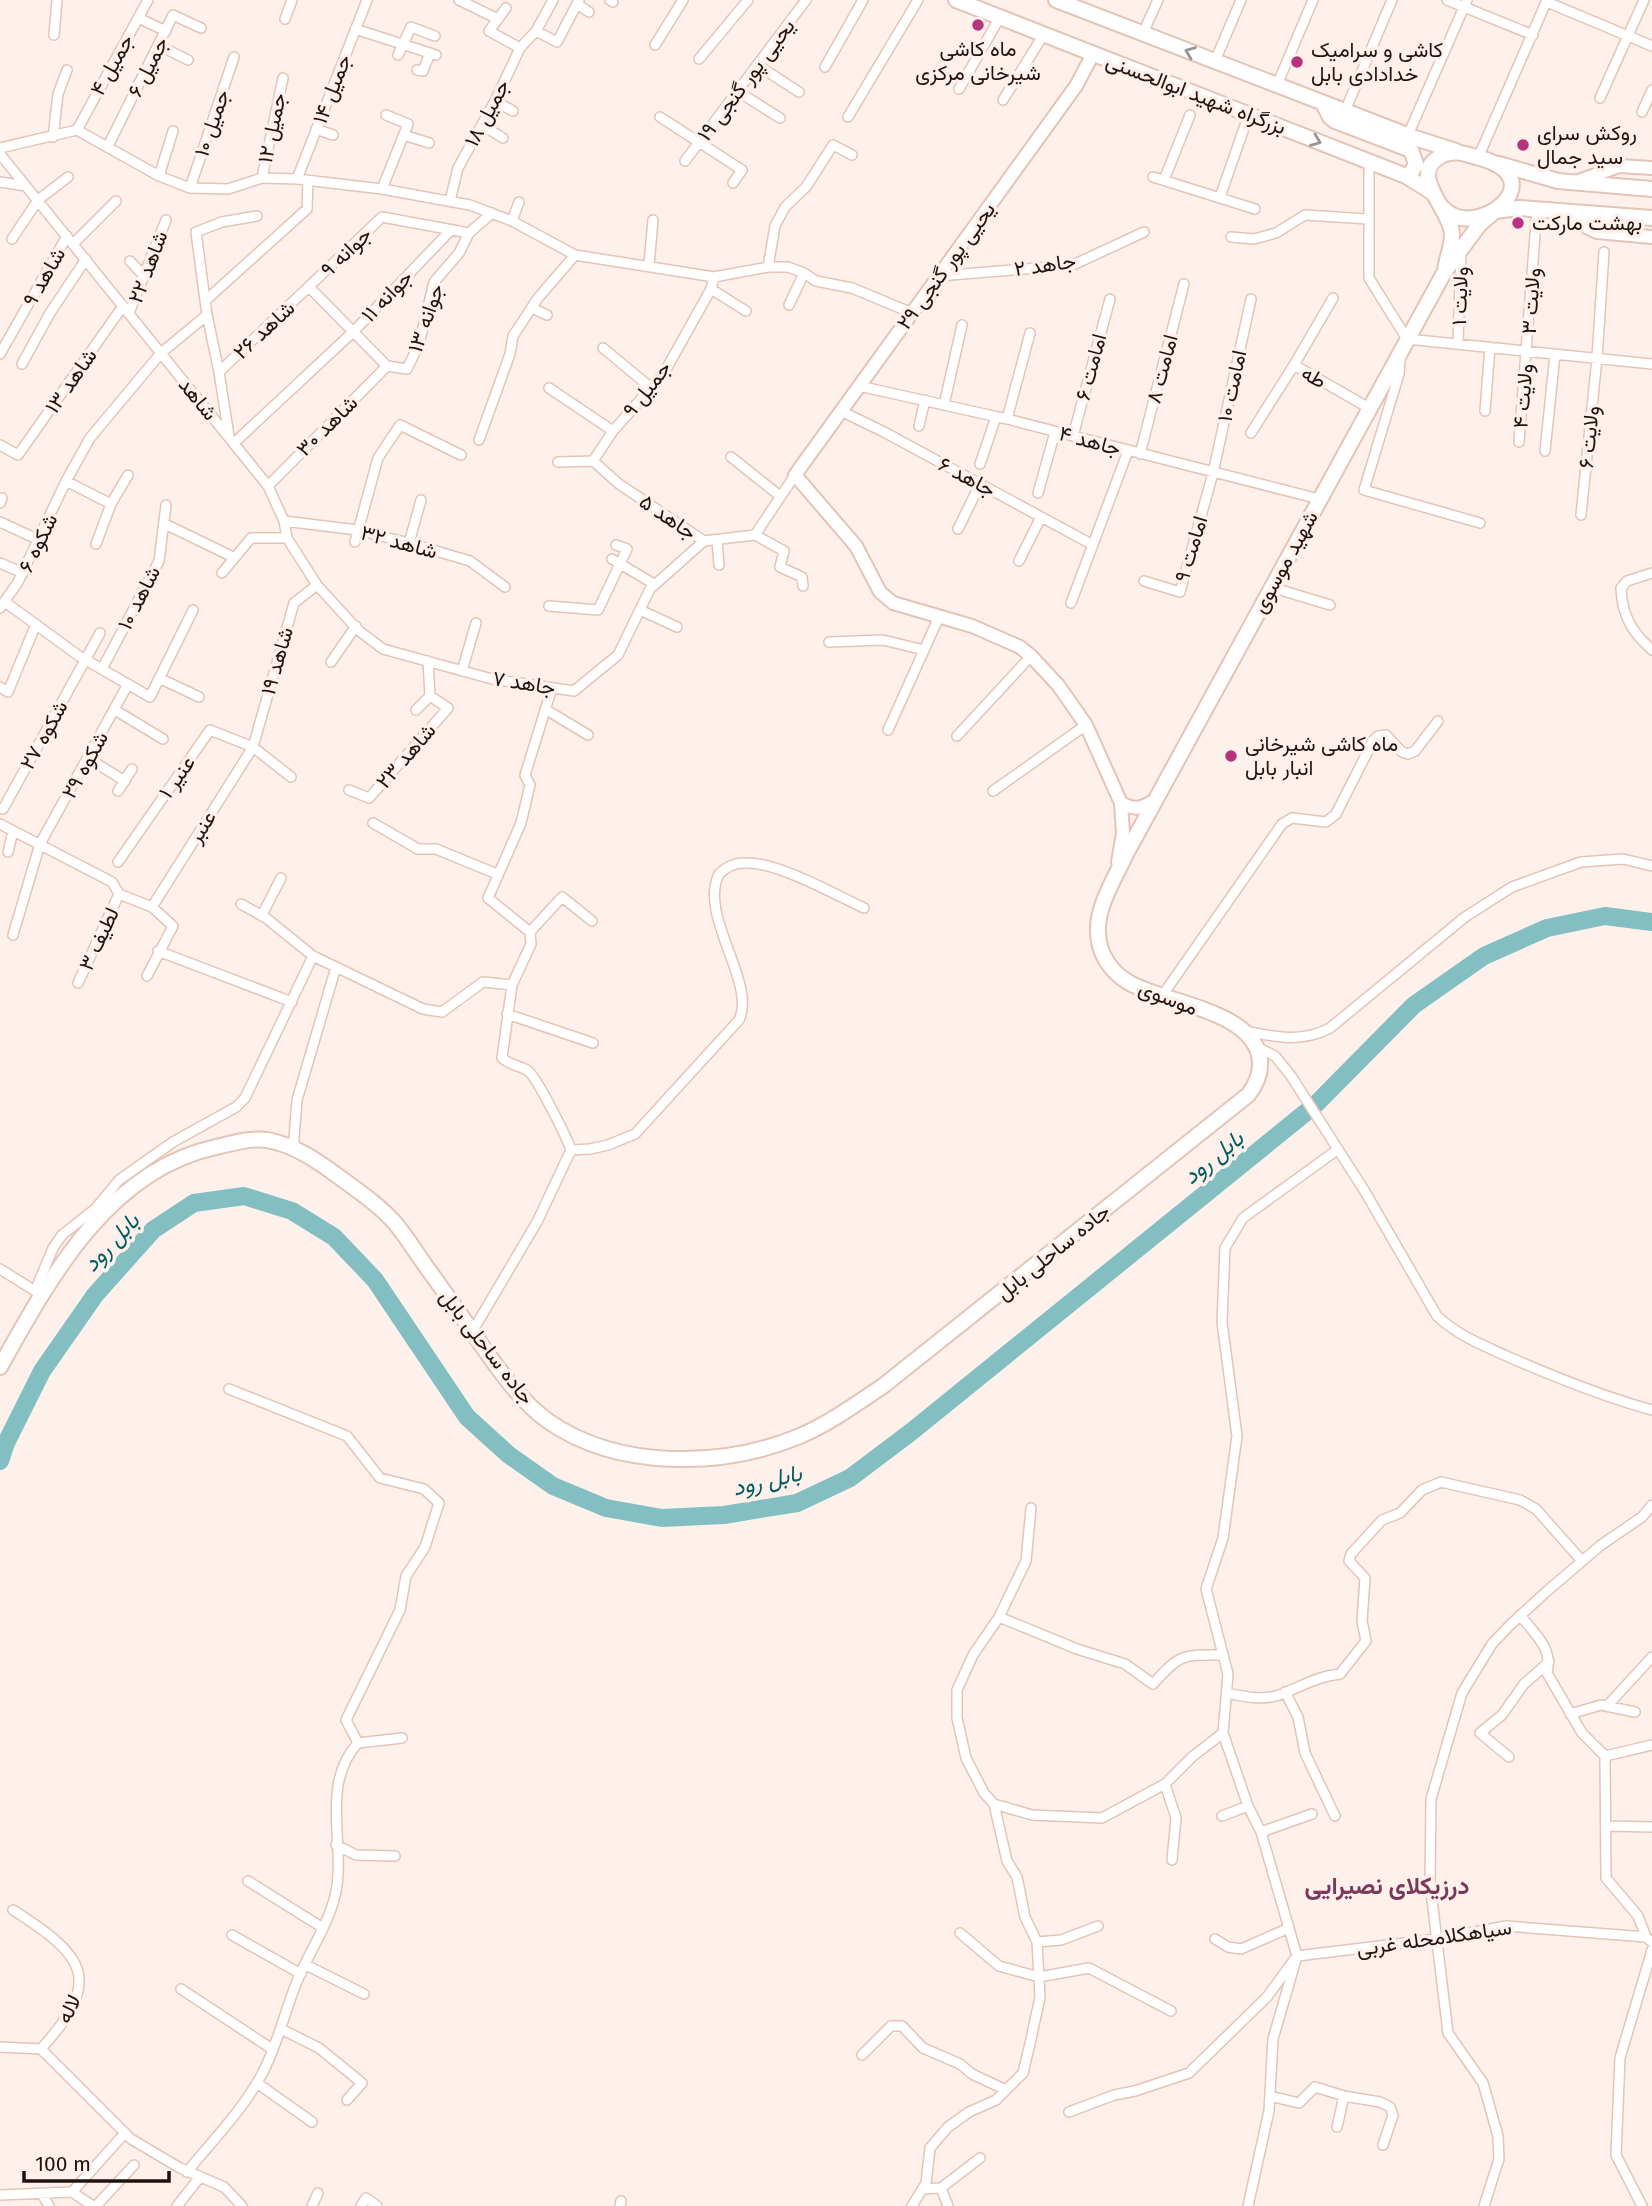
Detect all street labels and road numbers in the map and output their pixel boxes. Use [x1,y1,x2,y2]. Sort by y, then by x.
street label: یحیی پور گنجی ۱۹ [692,14,801,147]
street label: جمیل ۴ [85,30,139,100]
street label: جمیل ۶ [122,32,174,102]
street label: بزرگراه شهید ابوالحسنی [1102,48,1290,140]
street label: جمیل ۱۴ [307,51,357,127]
street label: جمیل ۱۸ [458,75,516,151]
street label: جمیل ۱۰ [188,86,236,160]
street label: جمیل ۱۲ [252,91,292,165]
street label: یحیی پور گنجی ۲۹ [891,197,1002,335]
street label: جوانه ۹ [315,222,377,282]
street label: شاهد ۲۲ [122,227,174,307]
street label: شاهد ۹ [17,243,71,311]
street label: جاهد ۲ [1013,248,1077,282]
street label: جوانه ۱۱ [356,264,418,328]
street label: ولایت ۱ [1446,266,1474,326]
street label: ولایت ۳ [1516,267,1546,335]
street label: جوانه ۱۳ [402,280,450,356]
street label: شاهد ۲۶ [228,295,300,365]
street label: امامت ۶ [1070,331,1112,403]
street label: امامت ۸ [1140,332,1184,406]
street label: شاهد ۱۳ [39,344,103,418]
street label: امامت ۱۰ [1212,348,1252,424]
street label: جمیل ۹ [617,356,677,422]
street label: طه [1297,360,1331,394]
street label: ولایت ۴ [1507,363,1539,429]
street label: شاهد [173,372,223,426]
street label: شاهد ۳۰ [291,390,363,462]
street label: ولایت ۶ [1573,404,1605,470]
street label: جاهد ۴ [1056,420,1124,462]
street label: جاهد ۶ [934,451,1000,503]
street label: جاهد ۵ [634,489,702,545]
street label: شهید موسوی [1246,506,1324,618]
street label: شکوه ۶ [13,509,63,577]
street label: امامت ۹ [1169,513,1213,585]
street label: شاهد ۳۲ [358,519,440,565]
street label: شاهد ۱۰ [112,562,166,634]
street label: شاهد ۱۹ [255,624,299,698]
street label: جاهد ۷ [491,665,557,701]
street label: شکوه ۲۷ [14,696,74,774]
street label: شاهد ۲۳ [371,718,441,794]
street label: شکوه ۲۹ [56,727,114,803]
street label: عنیر ۱ [153,751,201,803]
street label: عنبر [182,806,222,849]
street label: لطیف ۳ [73,903,125,975]
street label: موسوی [1135,975,1201,1021]
street label: جاده ساحلی بابل [991,1198,1115,1306]
street label: جاده ساحلی بابل [434,1284,540,1410]
street label: سیاهکلامحله غربی [1355,1914,1513,1962]
street label: لاله [51,1990,87,2028]

